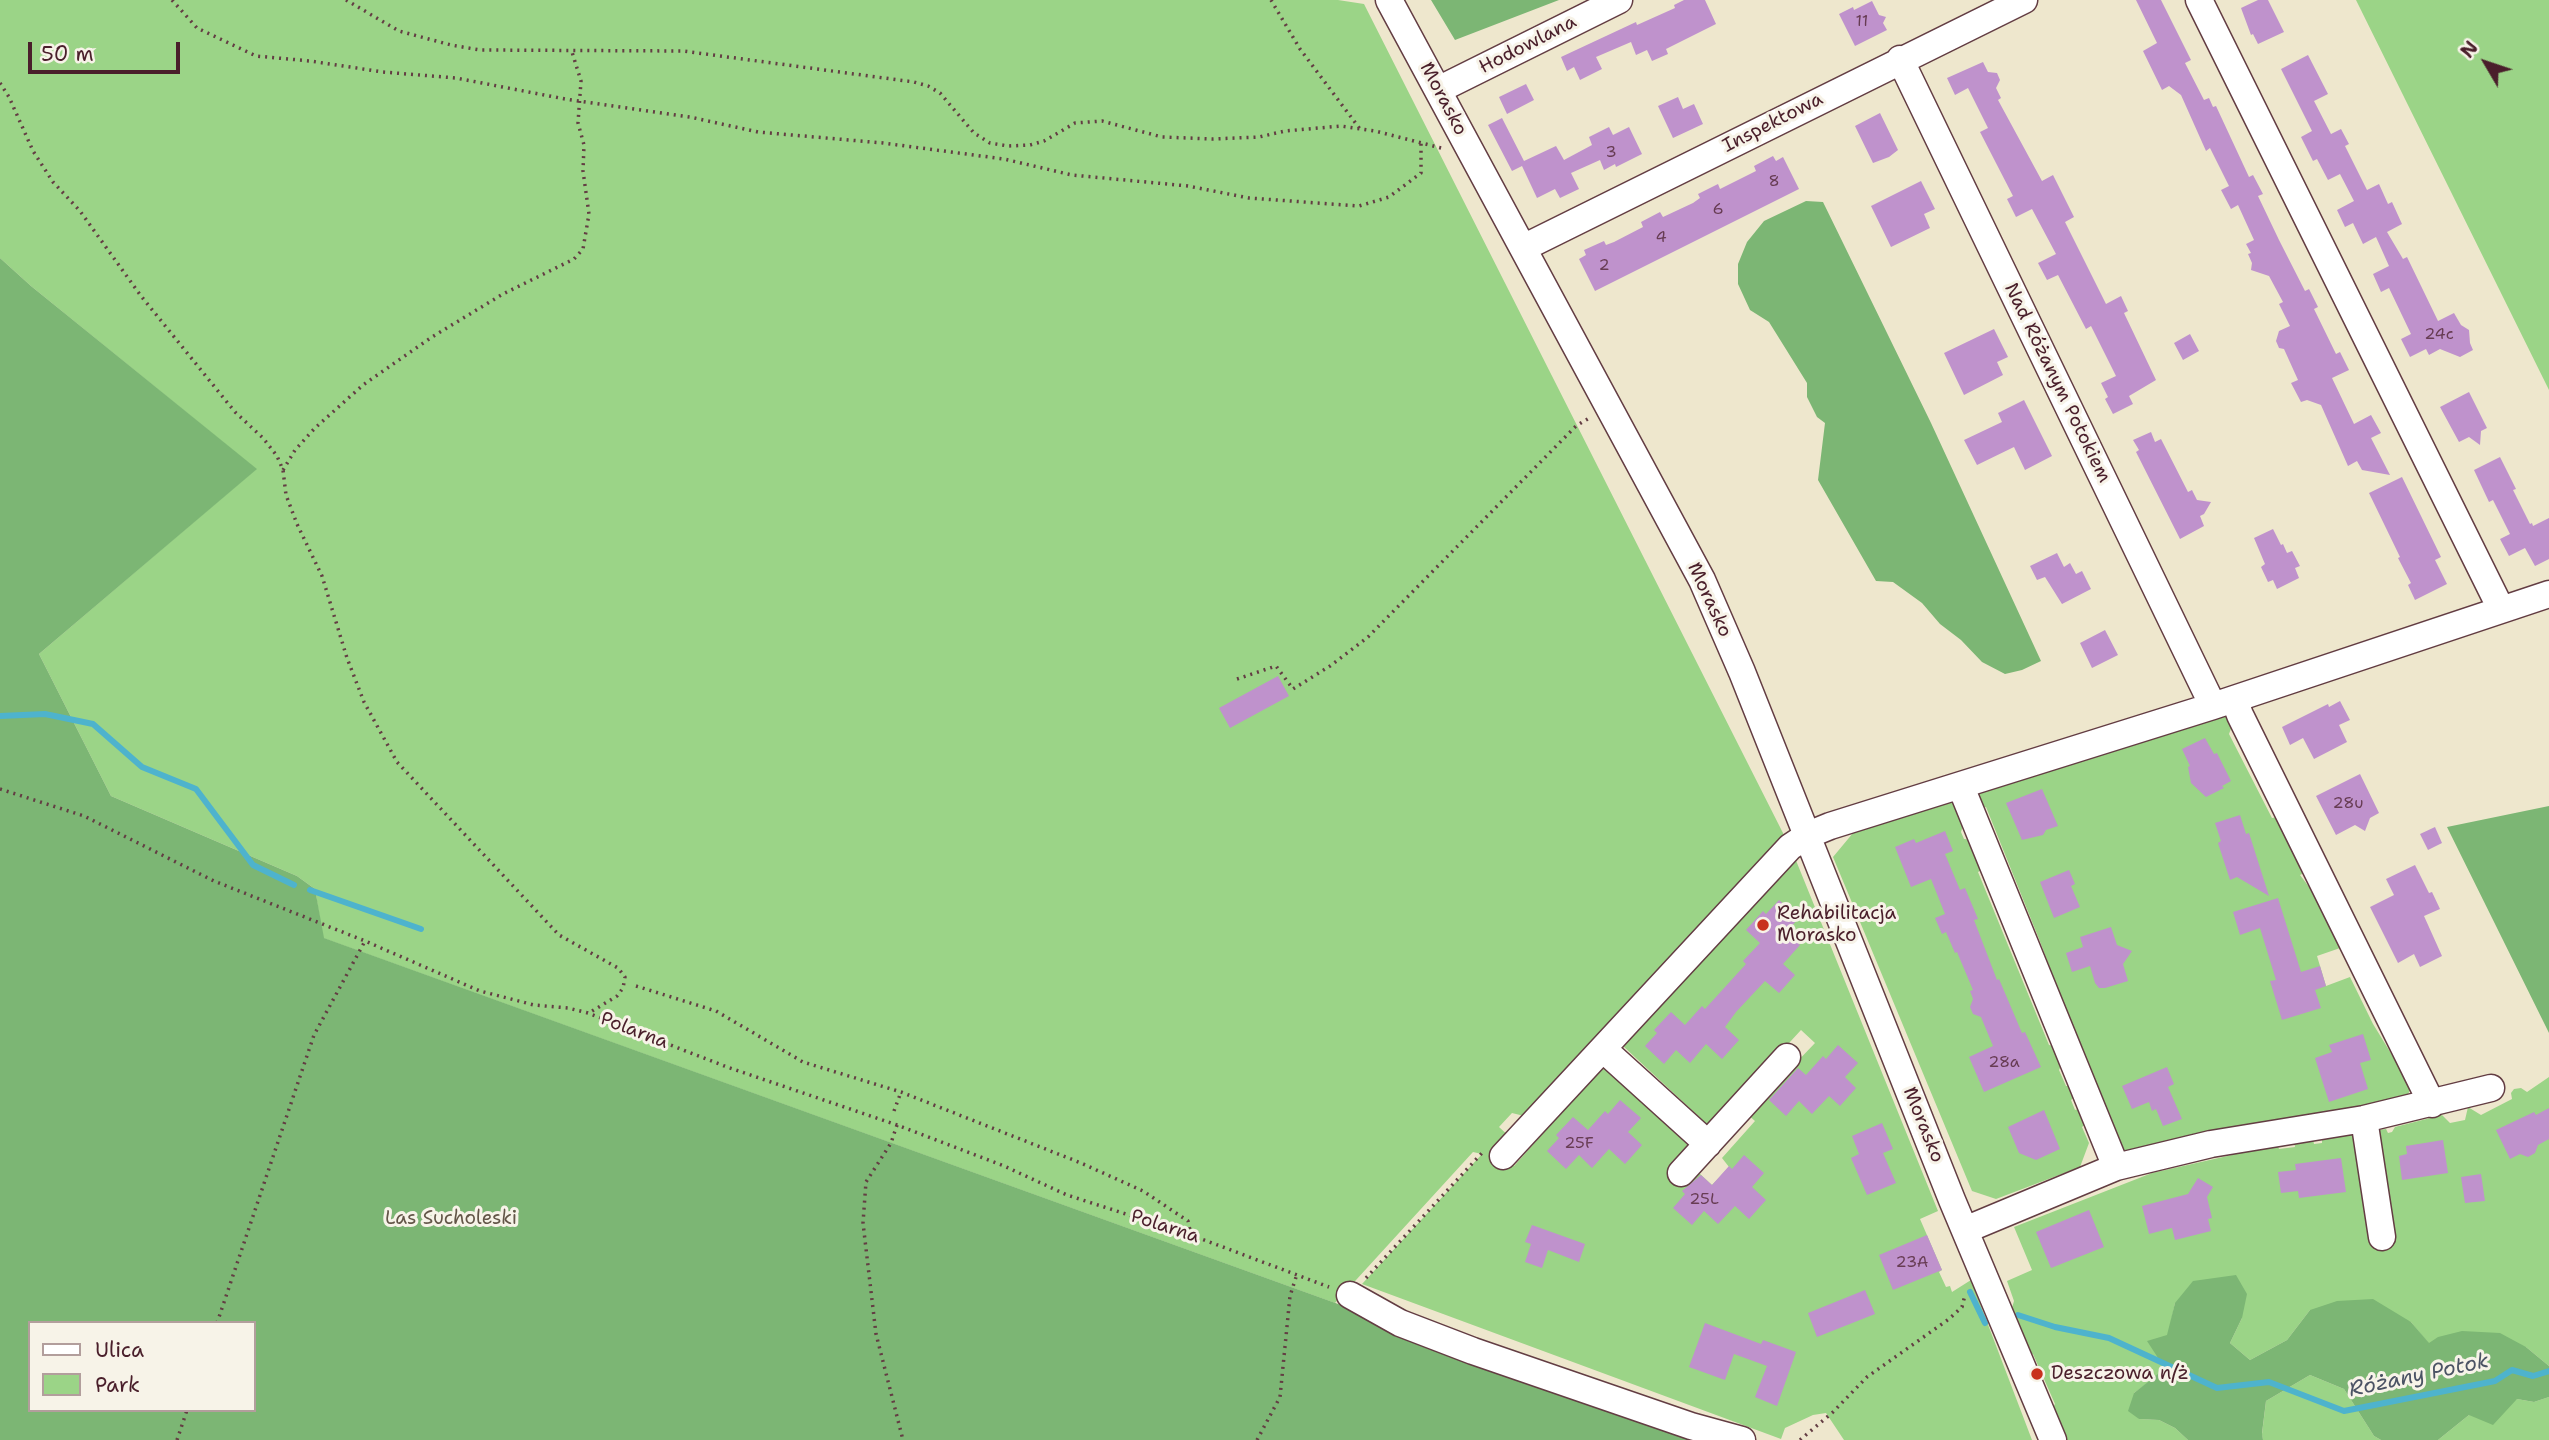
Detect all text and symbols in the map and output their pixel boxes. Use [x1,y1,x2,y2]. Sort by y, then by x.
street label: Hodowlana [1476,11,1580,79]
house number: 11 [1856,12,1868,32]
scale bar [32,28,184,72]
north arrow [2451,28,2521,98]
text: N [2455,36,2484,63]
text: 50 m [41,40,94,68]
street label: Morasko [1414,59,1472,139]
street label: Inspektowa [1719,88,1827,158]
house number: 3 [1605,143,1617,163]
house number: 8 [1768,172,1780,192]
house number: 6 [1712,200,1724,220]
house number: 4 [1655,228,1667,248]
house number: 2 [1598,256,1610,276]
street label: Nad Różanym Potokiem [1999,280,2115,486]
house number: 24c [2424,325,2454,345]
street label: Morasko [1682,559,1736,641]
house number: 28u [2332,794,2364,814]
place label: Rehabilitacja Morasko [1777,903,1896,947]
marker: Rehabilitacja Morasko [1755,917,1771,933]
street label: Polarna [597,1008,671,1054]
house number: 28a [1988,1053,2020,1073]
street label: Morasko [1898,1084,1948,1166]
house number: 25F [1564,1134,1594,1154]
house number: 25L [1689,1190,1719,1210]
street label: Polarna [1128,1205,1202,1249]
park label: Las Sucholeski [385,1208,517,1230]
house number: 23A [1896,1253,1928,1273]
legend [28,1321,256,1412]
text: Ulica [95,1336,144,1364]
water label: Różany Potok [2347,1349,2491,1403]
place label: Deszczowa n/ż [2051,1363,2189,1385]
marker: Deszczowa n/ż [2029,1366,2045,1382]
text: Park [95,1371,140,1399]

